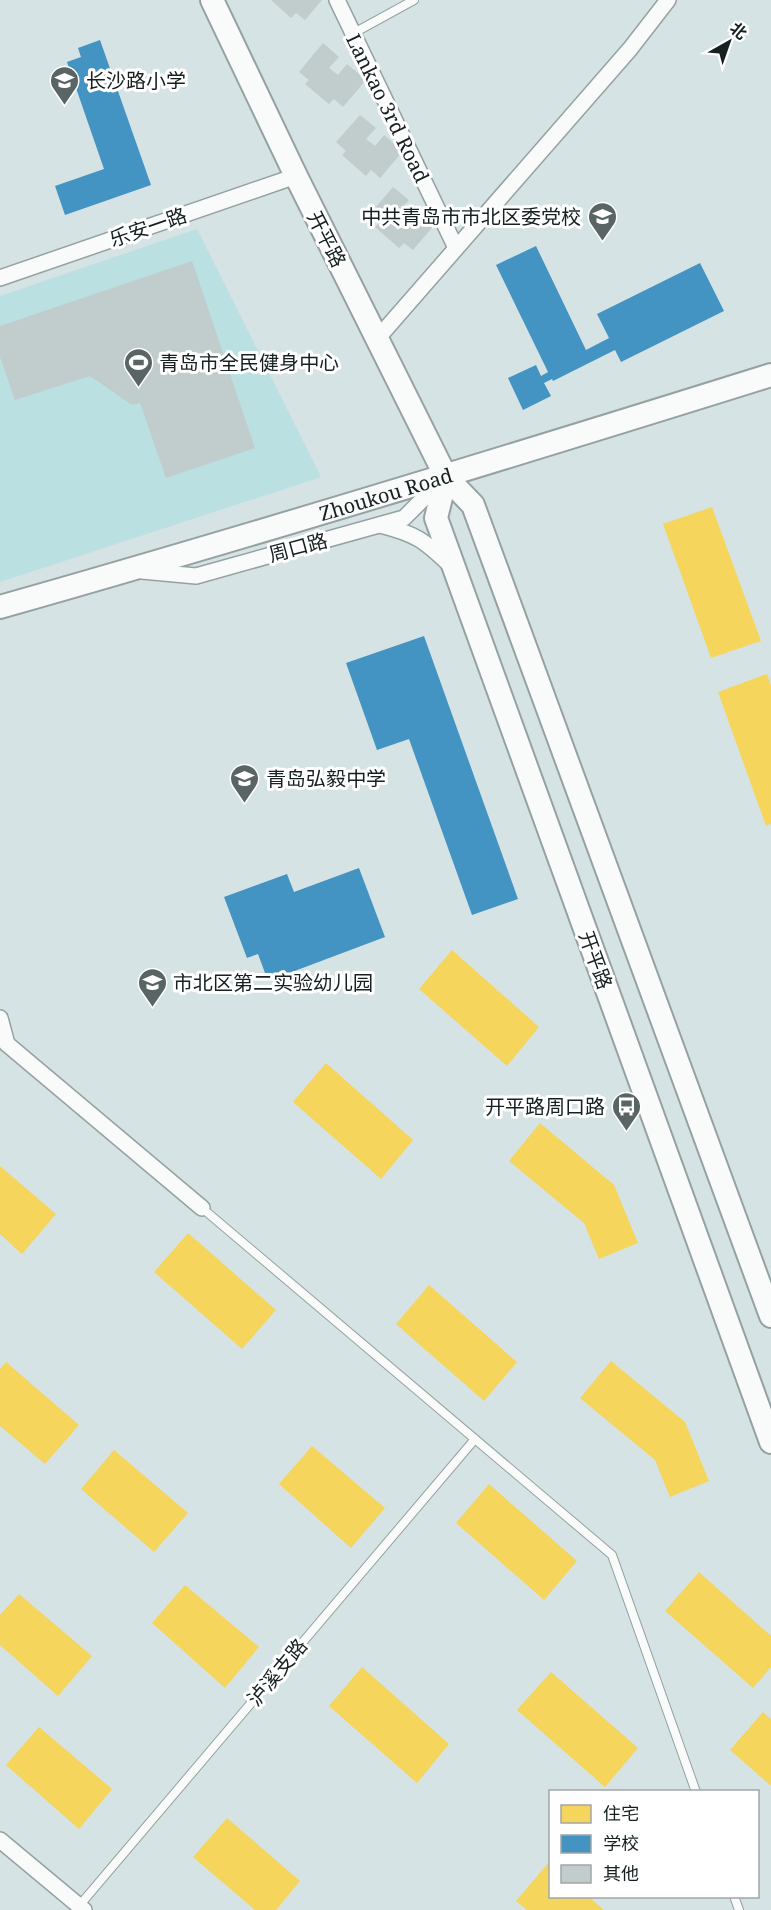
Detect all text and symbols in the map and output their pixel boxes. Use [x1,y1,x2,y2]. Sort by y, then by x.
north arrow [699,12,759,72]
text: 北 [725,17,752,44]
street label: Lankao 3rd Road [340,29,436,187]
school or university icon: 长沙路小学 [49,64,81,106]
place label: 长沙路小学 [86,67,186,94]
school or university icon: 中共青岛市市北区委党校 [586,200,618,242]
street label: 乐安一路 [106,201,190,253]
place label: 中共青岛市市北区委党校 [361,203,581,230]
street label: 开平路 [301,206,353,272]
sports icon: 青岛市全民健身中心 [122,346,154,388]
place label: 青岛市全民健身中心 [159,349,339,376]
street label: Zhoukou Road [316,461,456,527]
street label: 周口路 [266,526,330,568]
school or university icon: 青岛弘毅中学 [229,762,261,804]
place label: 青岛弘毅中学 [266,765,386,792]
street label: 开平路 [573,927,619,993]
school or university icon: 市北区第二实验幼儿园 [136,966,168,1008]
place label: 市北区第二实验幼儿园 [173,969,373,996]
bus stop icon: 开平路周口路 [610,1090,642,1132]
place label: 开平路周口路 [485,1093,605,1120]
street label: 泸溪支路 [241,1633,313,1711]
legend [549,1790,759,1898]
text: 住宅 [603,1801,639,1825]
text: 学校 [603,1831,639,1855]
text: 其他 [603,1861,639,1885]

